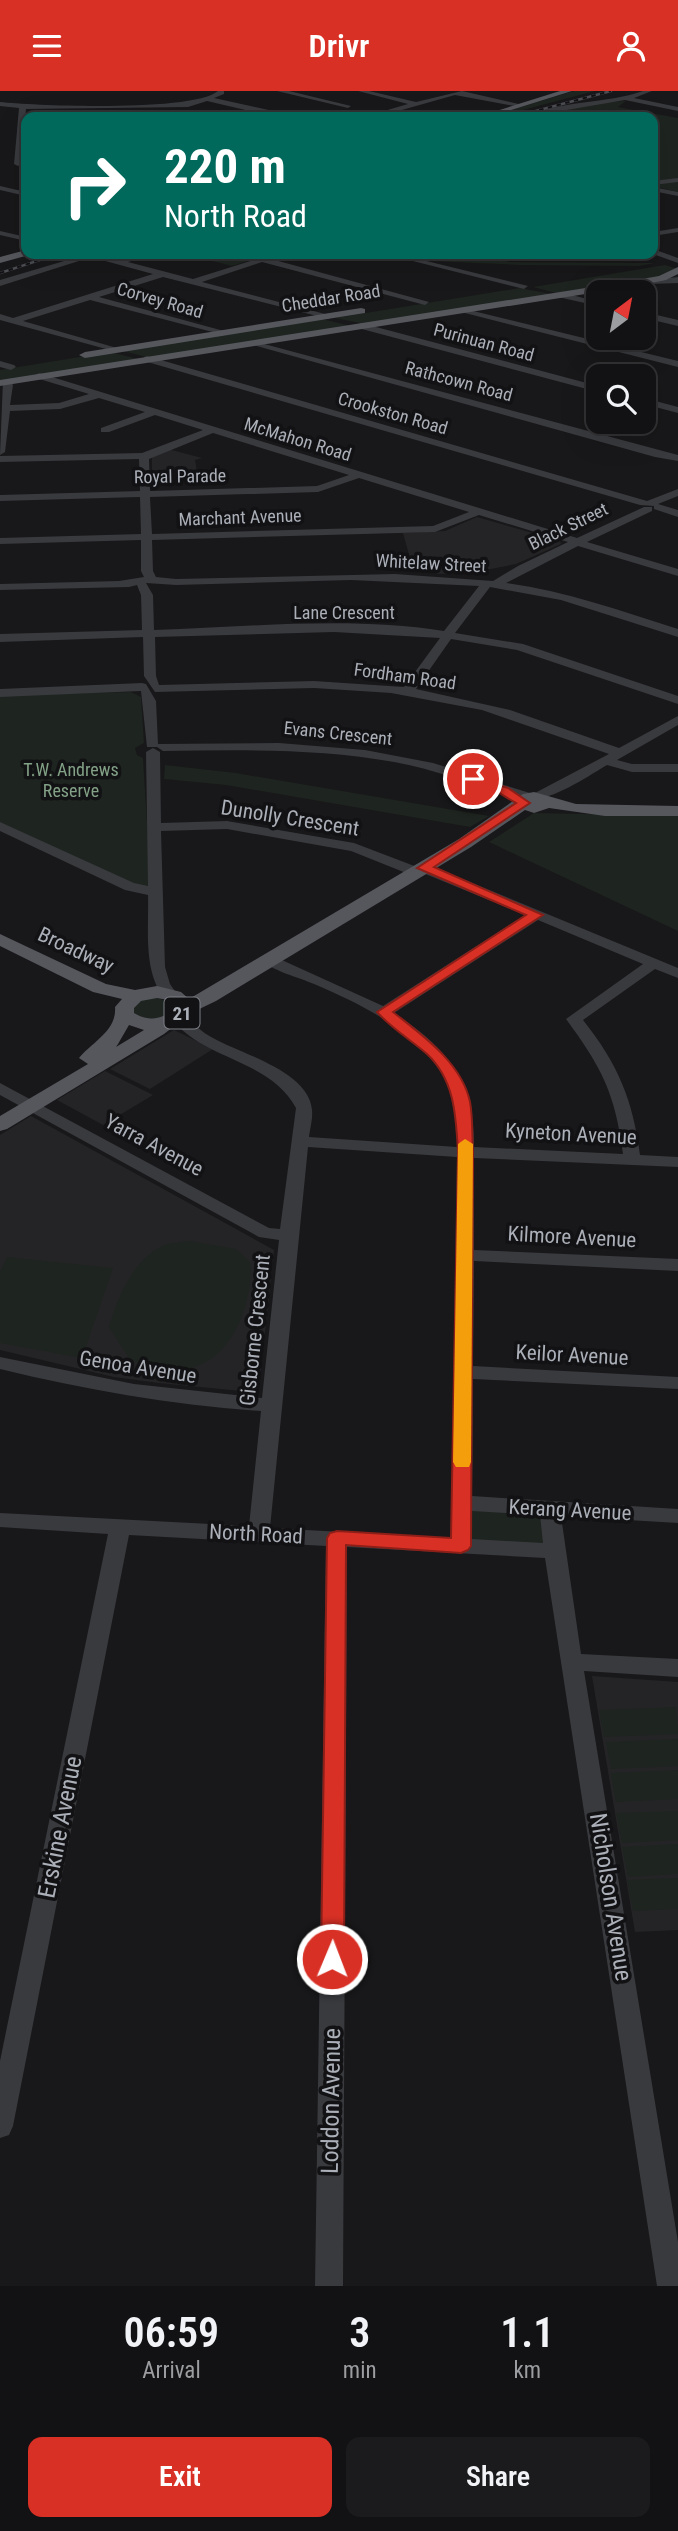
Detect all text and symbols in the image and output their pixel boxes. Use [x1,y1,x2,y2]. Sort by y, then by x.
icon: menu [28,27,66,65]
text: Drivr [309,27,370,65]
icon: person [612,27,650,65]
text: 220 m [164,138,286,195]
icon: right [49,140,140,231]
text: North Road [164,197,307,235]
street label: Corvey Road [115,278,205,322]
street label: Cheddar Road [280,280,382,316]
north arrow [586,280,656,350]
map controls [586,280,656,434]
street label: Purinuan Road [431,318,537,366]
street label: Rathcown Road [403,357,515,405]
button: search [586,364,656,434]
street label: Crookston Road [336,387,450,439]
street label: McMahon Road [242,413,354,465]
street label: Royal Parade [134,465,226,487]
street label: Black Street [525,498,611,554]
street label: Marchant Avenue [178,504,302,530]
street label: Whitelaw Street [375,550,487,576]
street label: Lane Crescent [293,602,395,623]
street label: Fordham Road [353,658,457,694]
street label: Evans Crescent [283,717,393,749]
pin [443,749,503,809]
park label: T.W. Andrews Reserve [23,759,119,801]
icon: arrive [454,760,492,798]
street label: Dunolly Crescent [219,795,361,841]
street label: Broadway [34,922,118,978]
road number: 21 [164,997,200,1029]
street label: Yarra Avenue [101,1109,207,1181]
street label: Kyneton Avenue [505,1119,638,1149]
street label: Kilmore Avenue [507,1222,637,1252]
street label: Gisborne Crescent [235,1253,275,1407]
street label: Keilor Avenue [515,1340,629,1370]
street label: Genoa Avenue [78,1346,198,1388]
street label: Kerang Avenue [508,1495,632,1525]
street label: North Road [209,1520,303,1548]
street label: Erskine Avenue [33,1754,87,1900]
street label: Nicholson Avenue [584,1811,638,1983]
position arrow [295,1922,369,1996]
street label: Loddon Avenue [316,2028,346,2174]
text: 06:59 [124,2308,219,2357]
text: 3 [349,2308,370,2357]
text: 1.1 [500,2308,554,2357]
text: Arrival [142,2357,201,2384]
text: min [343,2357,377,2384]
text: km [513,2357,541,2384]
button: Exit [28,2437,332,2517]
button: Share [346,2437,650,2517]

